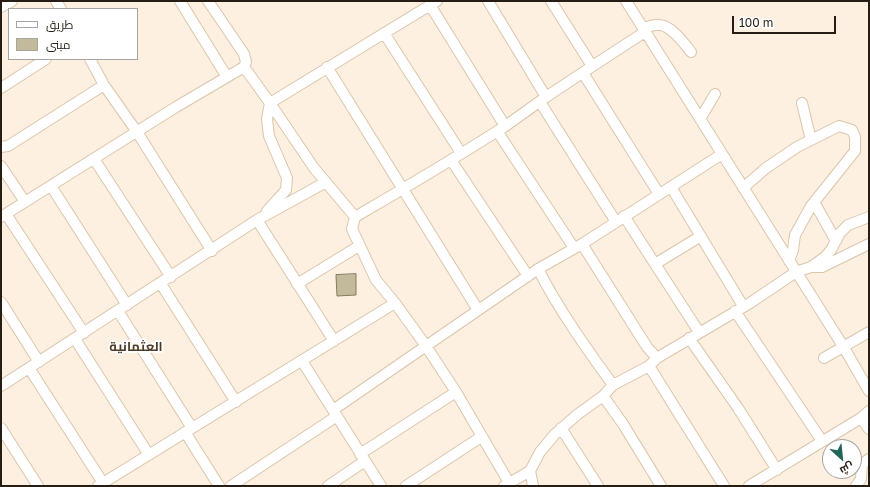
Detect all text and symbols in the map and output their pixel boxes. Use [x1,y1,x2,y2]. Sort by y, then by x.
legend [8,8,138,60]
scale bar [734,8,838,34]
text: 100 m [739,15,773,30]
text: طريق [46,17,73,32]
text: مبنى [46,37,71,52]
district label: العثمانية [109,339,163,355]
north arrow [822,439,862,479]
text: ش [838,460,856,478]

